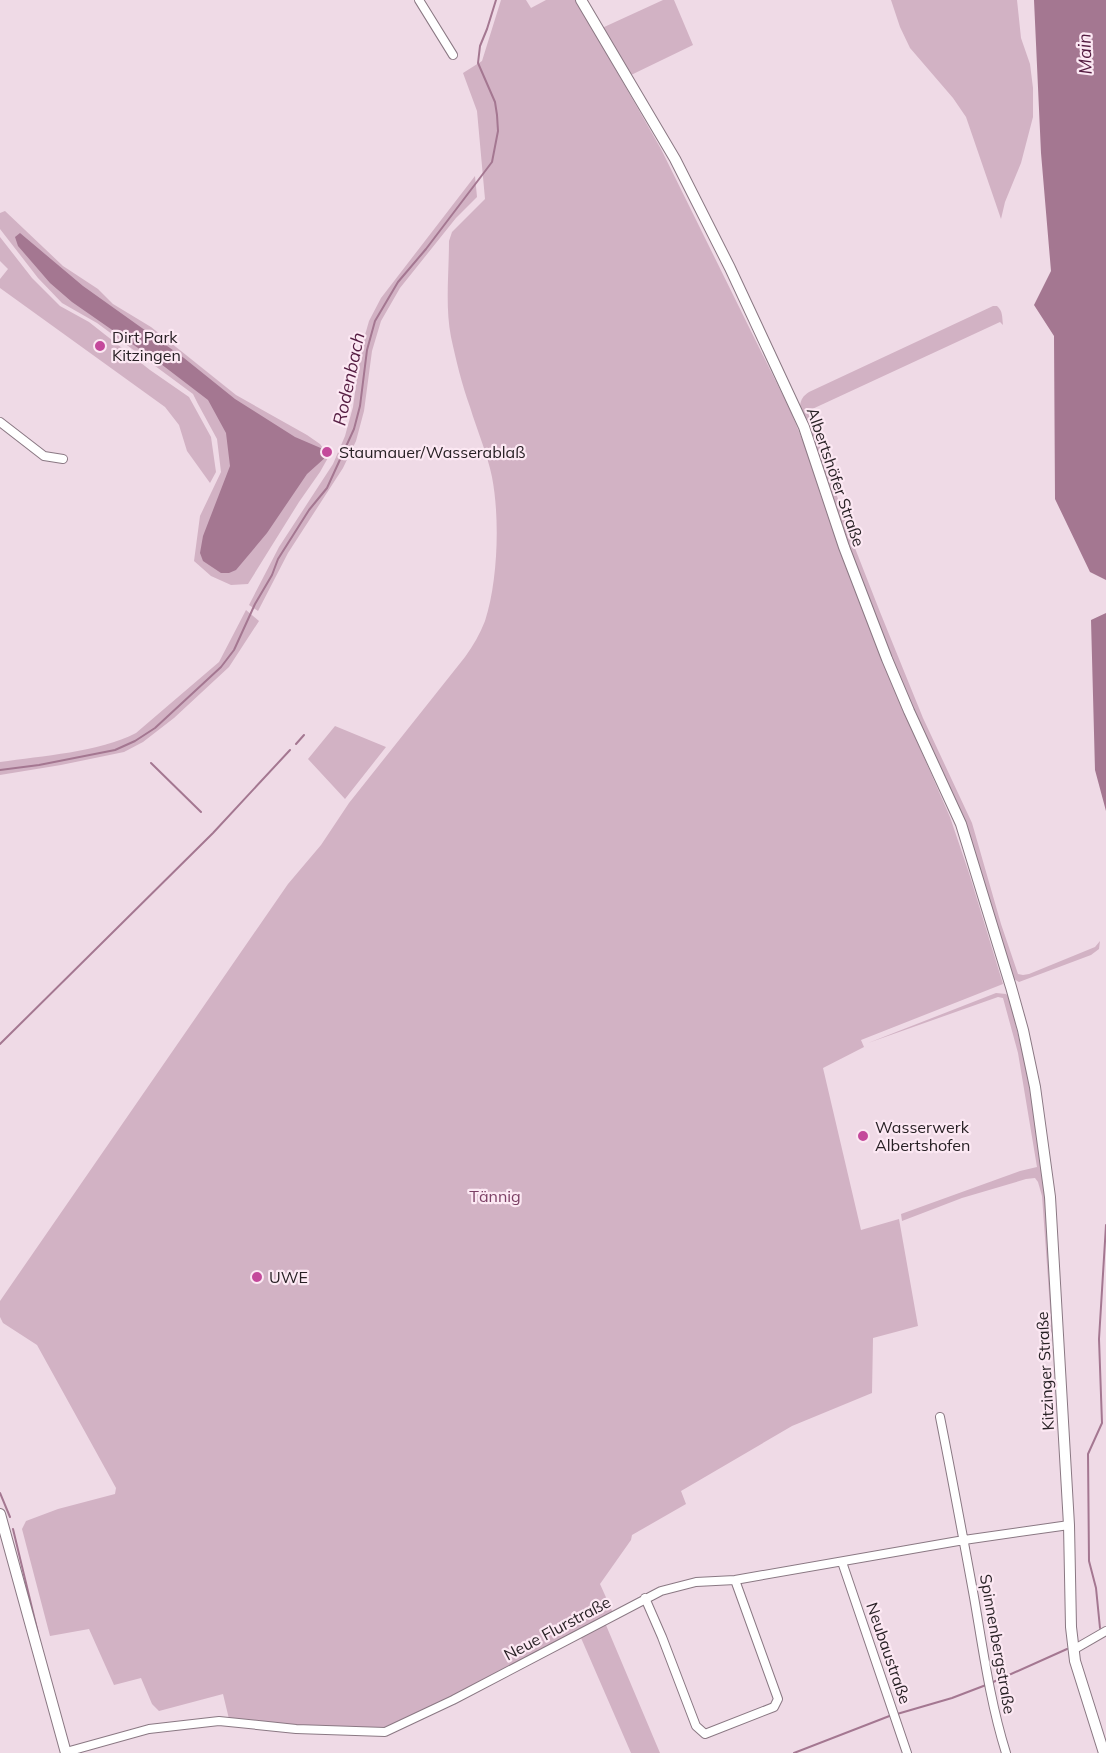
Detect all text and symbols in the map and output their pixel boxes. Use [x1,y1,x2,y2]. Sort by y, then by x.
water label: Main [1072,33,1097,75]
place label: Dirt Park Kitzingen [112,327,181,365]
water label: Rodenbach [327,330,370,428]
marker: Dirt Park Kitzingen [93,339,107,353]
street label: Albertshöfer Straße [803,405,869,549]
place label: Staumauer/Wasserablaß [339,442,525,462]
marker: Staumauer/Wasserablaß [320,445,334,459]
place label: Wasserwerk Albertshofen [875,1117,970,1155]
marker: Wasserwerk Albertshofen [856,1129,870,1143]
park label: Tännig [469,1186,521,1206]
place label: UWE [269,1267,308,1287]
marker: UWE [250,1270,264,1284]
street label: Kitzinger Straße [1032,1311,1058,1431]
street label: Spinnenbergstraße [976,1573,1020,1715]
street label: Neue Flurstraße [500,1591,614,1665]
street label: Neubaustraße [862,1600,916,1706]

